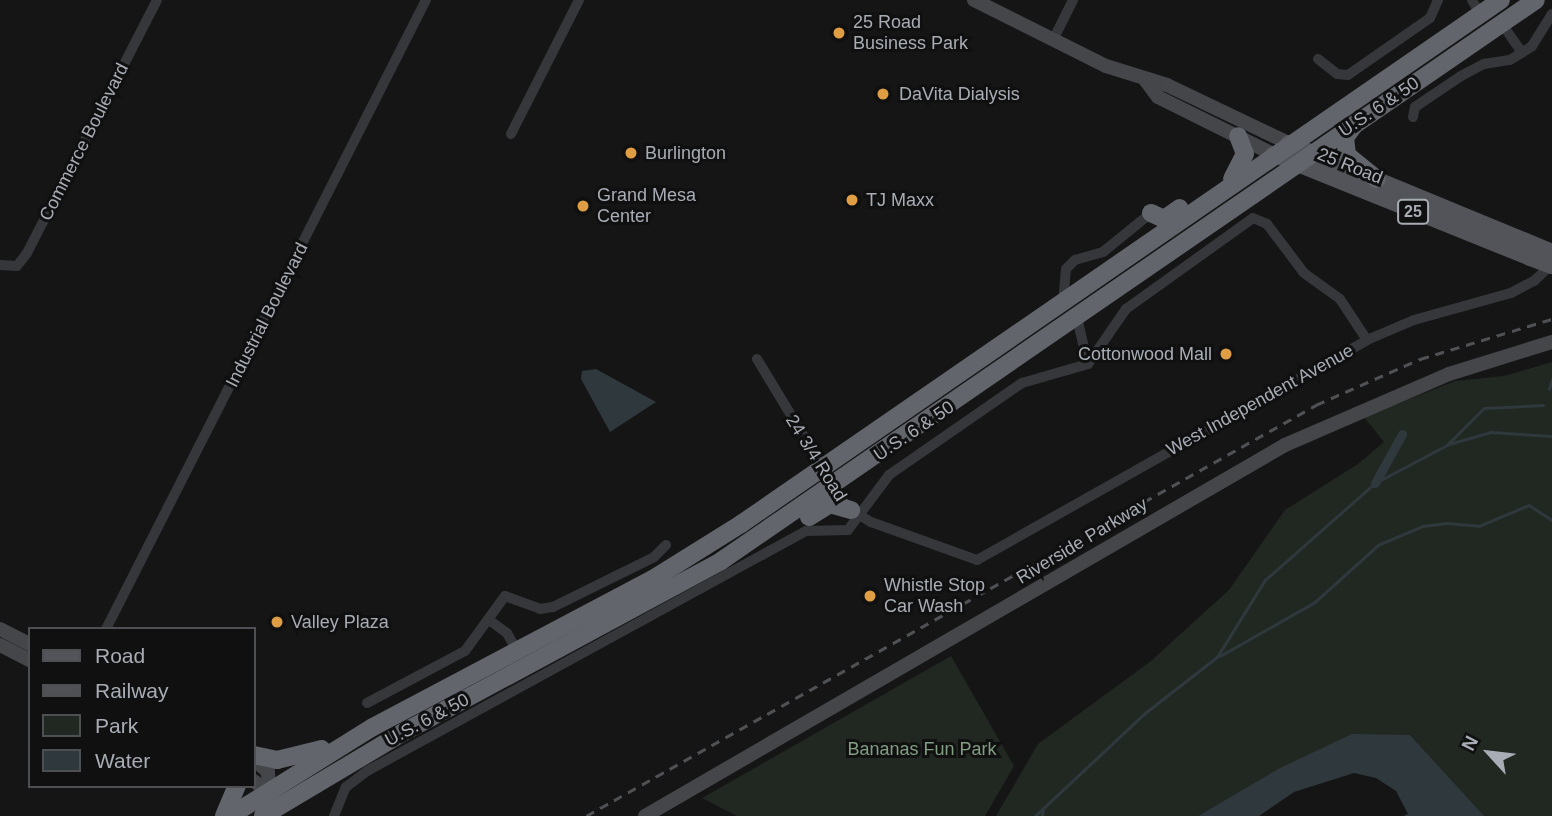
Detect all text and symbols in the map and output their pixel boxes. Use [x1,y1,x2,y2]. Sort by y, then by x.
place label: 25 Road Business Park [853,12,968,54]
marker: 25 Road Business Park [831,25,847,41]
street label: Commerce Boulevard [35,60,133,224]
street label: U.S. 6 & 50 [1335,72,1423,142]
place label: DaVita Dialysis [899,83,1020,105]
marker: DaVita Dialysis [873,84,893,104]
place label: Burlington [645,142,726,164]
street label: 25 Road [1314,143,1386,189]
marker: Burlington [623,145,639,161]
place label: Grand Mesa Center [597,185,696,228]
place label: TJ Maxx [866,189,934,211]
marker: TJ Maxx [844,192,860,208]
marker: Grand Mesa Center [575,198,591,214]
road number: 25 [1396,200,1430,224]
street label: Industrial Boulevard [221,239,313,391]
street label: West Independent Avenue [1162,339,1358,461]
place label: Cottonwood Mall [1078,343,1212,365]
marker: Cottonwood Mall [1218,346,1234,362]
street label: U.S. 6 & 50 [870,396,958,466]
street label: 24 3/4 Road [781,411,851,505]
street label: Riverside Parkway [1013,493,1151,589]
place label: Whistle Stop Car Wash [884,575,985,618]
marker: Whistle Stop Car Wash [862,588,878,604]
place label: Valley Plaza [291,611,389,633]
marker: Valley Plaza [269,614,285,630]
legend [28,627,256,788]
text: Road [95,644,145,667]
text: Railway [95,679,169,702]
street label: U.S. 6 & 50 [381,689,473,751]
text: Park [95,714,138,737]
north arrow [1454,718,1524,788]
text: N [1457,732,1482,754]
park label: Bananas Fun Park [847,738,997,760]
text: Water [95,749,150,772]

